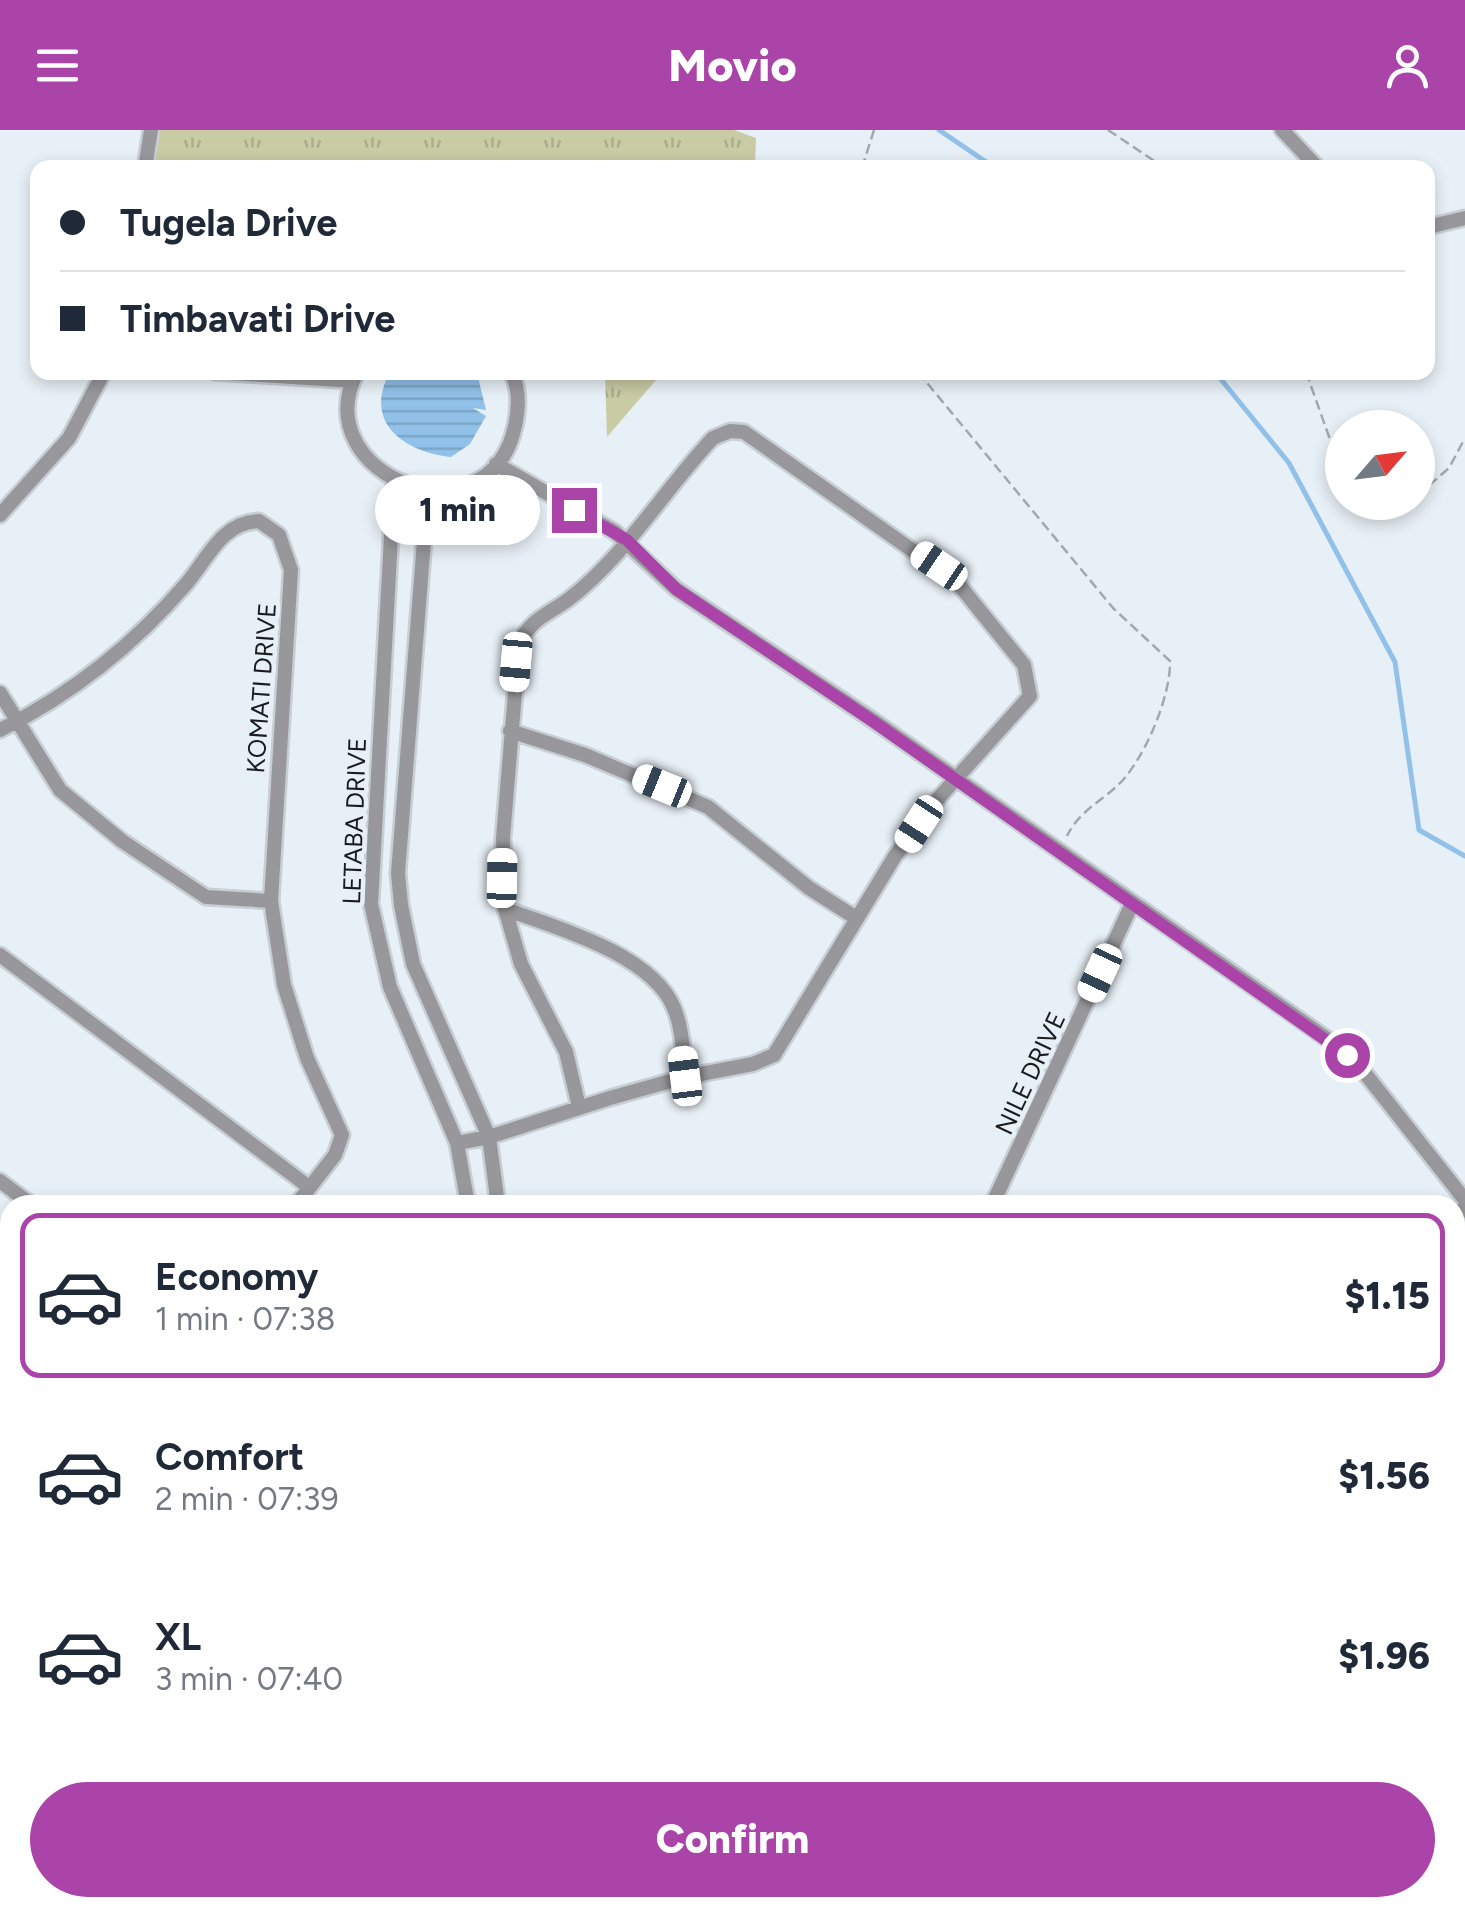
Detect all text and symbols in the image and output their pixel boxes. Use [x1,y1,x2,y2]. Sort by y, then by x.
icon: menu [30,38,85,93]
text: Movio [668,38,797,92]
icon: person [1380,38,1435,93]
text: Tugela Drive [120,200,337,246]
text: Timbavati Drive [120,296,395,342]
north arrow [1325,410,1435,520]
map controls [1325,410,1435,520]
callout: 1 min [374,475,539,545]
route end [552,488,597,533]
text: 1 min [419,491,496,529]
car [906,537,972,595]
street label: KOMATI DRIVE [240,602,282,774]
car [498,631,534,693]
street label: LETABA DRIVE [336,737,372,905]
car [629,761,695,811]
car [890,791,948,857]
car [486,848,518,908]
car [1074,939,1126,1007]
street label: NILE DRIVE [989,1007,1071,1139]
route start [1325,1033,1370,1078]
car [666,1044,704,1108]
icon: car [35,1251,125,1341]
text: Economy [155,1254,318,1300]
text: $1.15 [1344,1273,1430,1319]
text: 1 min · 07:38 [155,1300,335,1338]
icon: car [35,1431,125,1521]
text: Comfort [155,1434,304,1480]
text: $1.56 [1338,1453,1430,1499]
text: 2 min · 07:39 [155,1480,339,1518]
icon: car [35,1611,125,1701]
text: XL [155,1614,201,1660]
text: $1.96 [1338,1633,1430,1679]
text: 3 min · 07:40 [155,1660,343,1698]
button: Confirm [30,1782,1435,1897]

